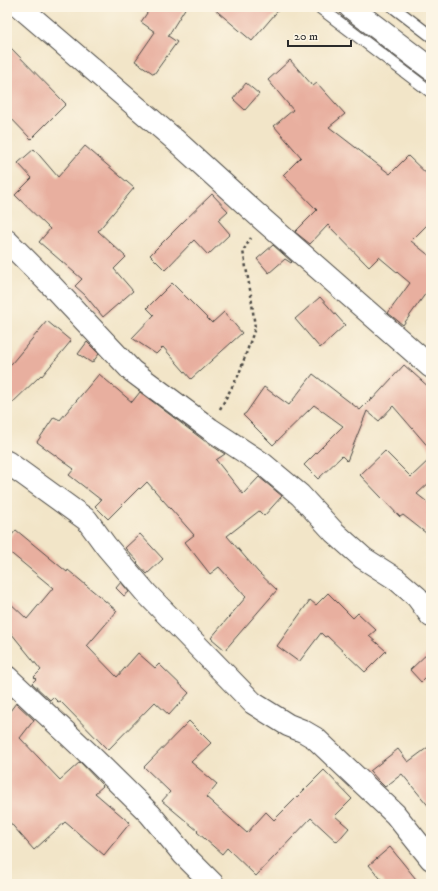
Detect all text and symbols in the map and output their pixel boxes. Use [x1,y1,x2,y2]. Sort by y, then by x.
scale bar [288,22,351,48]
text: 20 m [294,29,318,44]

